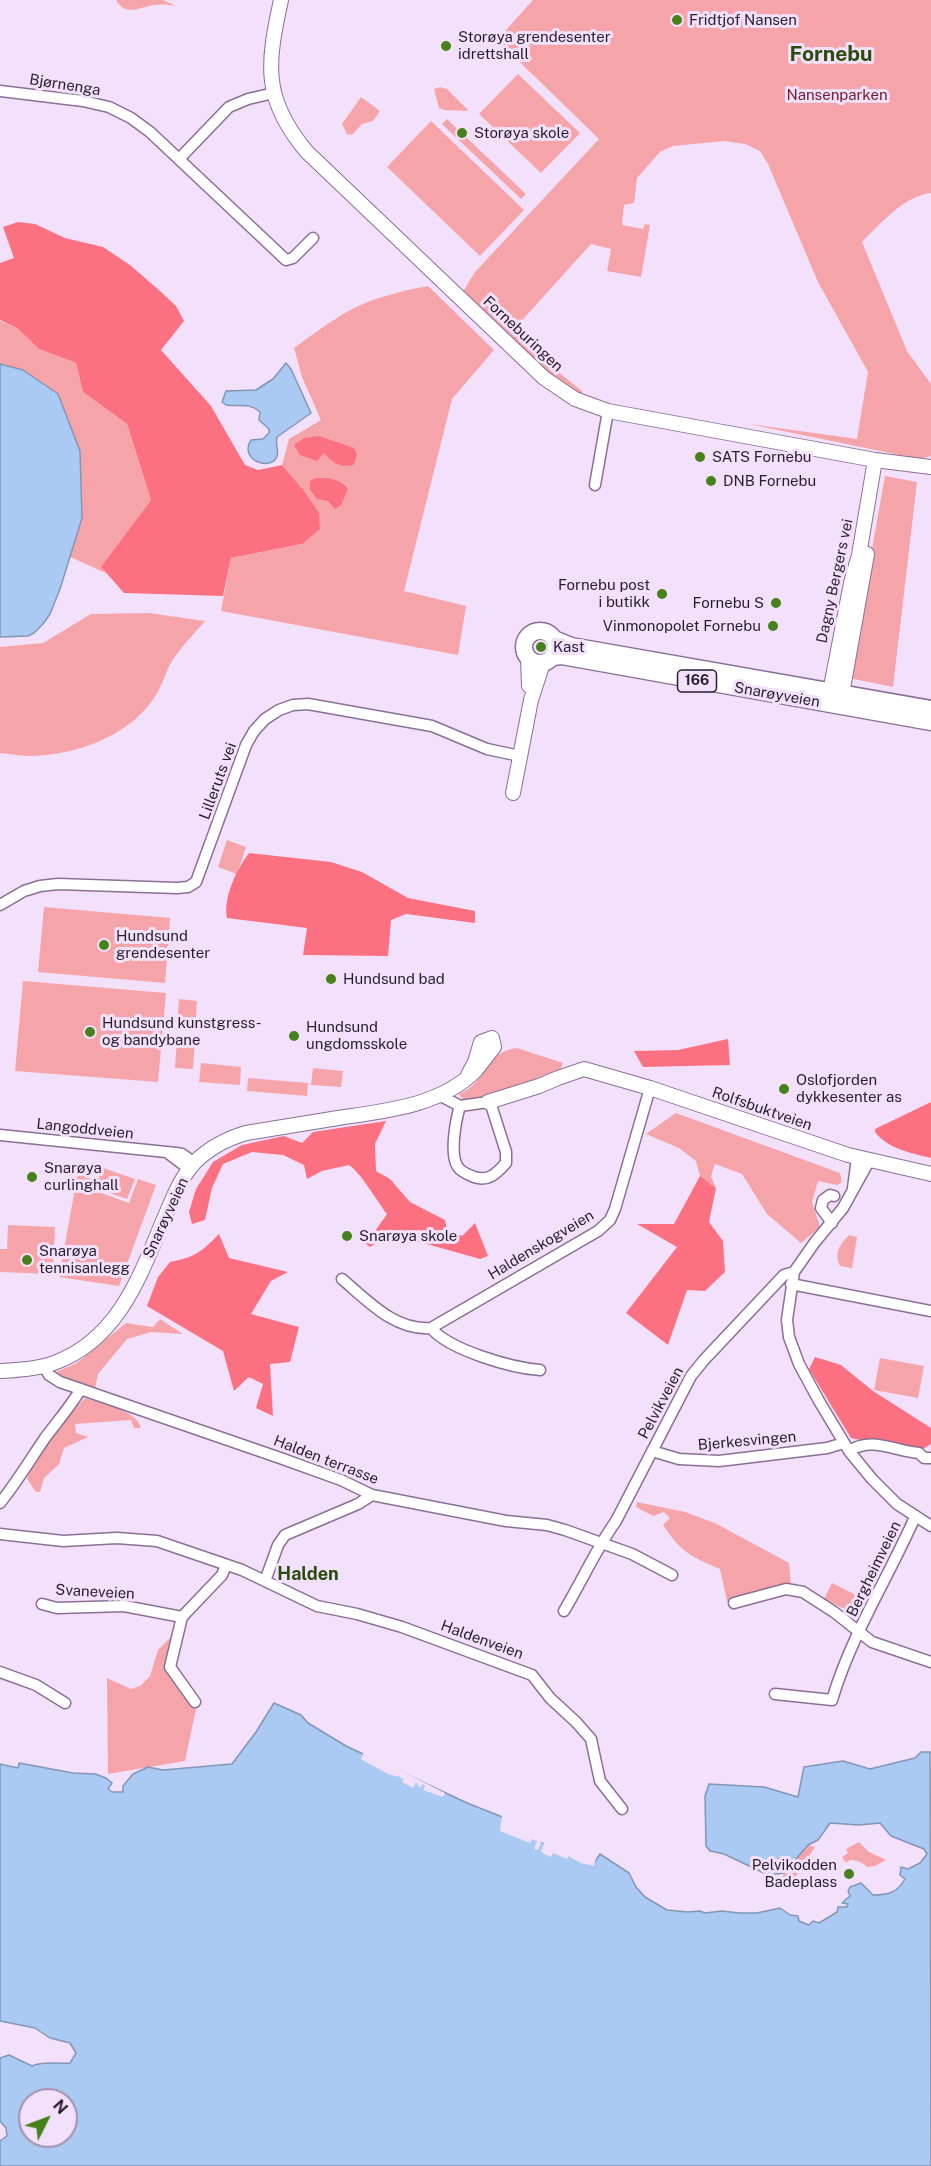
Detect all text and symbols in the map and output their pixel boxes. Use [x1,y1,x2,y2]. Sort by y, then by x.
place label: Fridtjof Nansen [689,11,797,29]
marker: Fridtjof Nansen [670,13,684,27]
place label: Storøya grendesenter idrettshall [458,28,611,63]
marker: Storøya grendesenter idrettshall [439,39,453,53]
district label: Fornebu [790,42,872,68]
street label: Bjørnenga [28,70,102,100]
park label: Nansenparken [786,86,888,104]
place label: Storøya skole [474,124,569,142]
marker: Storøya skole [455,126,469,140]
street label: Forneburingen [479,292,567,376]
place label: SATS Fornebu [712,448,812,466]
marker: SATS Fornebu [693,450,707,464]
place label: DNB Fornebu [723,472,816,490]
marker: DNB Fornebu [704,474,718,488]
street label: Dagny Bergers vei [813,517,857,645]
place label: Fornebu post i butikk [558,576,650,611]
marker: Fornebu post i butikk [655,587,669,601]
place label: Fornebu S [692,594,764,612]
marker: Fornebu S [769,596,783,610]
place label: Vinmonopolet Fornebu [603,617,761,635]
marker: Vinmonopolet Fornebu [766,619,780,633]
place label: Kast [553,638,585,656]
marker: Kast [534,640,548,654]
road number: 166 [678,670,716,692]
street label: Snarøyveien [733,679,821,711]
street label: Lilleruts vei [196,740,240,822]
place label: Hundsund grendesenter [116,927,210,962]
marker: Hundsund grendesenter [97,938,111,952]
place label: Hundsund bad [343,970,445,988]
marker: Hundsund bad [324,972,338,986]
place label: Hundsund kunstgress- og bandybane [102,1014,262,1049]
place label: Hundsund ungdomsskole [306,1018,407,1053]
marker: Hundsund kunstgress- og bandybane [83,1025,97,1039]
marker: Hundsund ungdomsskole [287,1029,301,1043]
place label: Oslofjorden dykkesenter as [796,1071,902,1106]
marker: Oslofjorden dykkesenter as [777,1082,791,1096]
street label: Rolfsbuktveien [710,1083,814,1135]
street label: Langoddveien [36,1115,134,1143]
place label: Snarøya curlinghall [44,1159,119,1194]
marker: Snarøya curlinghall [25,1170,39,1184]
street label: Snarøyveien [140,1175,192,1261]
street label: Haldenskogveien [485,1206,597,1284]
place label: Snarøya skole [359,1227,457,1245]
marker: Snarøya skole [340,1229,354,1243]
place label: Snarøya tennisanlegg [39,1242,130,1277]
marker: Snarøya tennisanlegg [20,1253,34,1267]
street label: Pelvikveien [635,1364,687,1442]
street label: Bjerkesvingen [697,1428,797,1454]
street label: Halden terrasse [271,1432,381,1488]
street label: Bergheimveien [843,1518,905,1620]
district label: Halden [277,1563,339,1585]
street label: Svaneveien [55,1581,135,1603]
street label: Haldenveien [438,1617,526,1663]
place label: Pelvikodden Badeplass [752,1856,837,1891]
marker: Pelvikodden Badeplass [842,1867,856,1881]
north arrow [18,2088,78,2148]
text: N [49,2096,72,2118]

